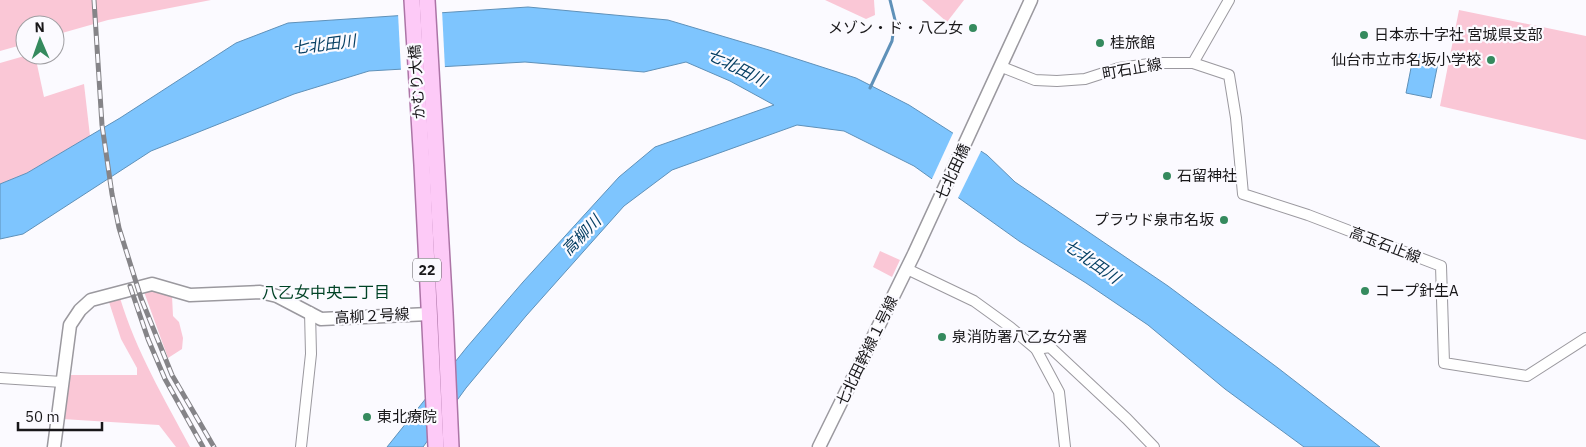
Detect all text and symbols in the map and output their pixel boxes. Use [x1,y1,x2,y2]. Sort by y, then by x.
north arrow [15,15,65,65]
text: N [34,18,45,36]
place label: メゾン・ド・八乙女 [828,18,963,37]
marker: メゾン・ド・八乙女 [967,22,979,34]
place label: 日本赤十字社 宮城県支部 [1374,25,1543,44]
marker: 日本赤十字社 宮城県支部 [1358,29,1370,41]
water label: 七北田川 [291,30,359,58]
place label: 桂旅館 [1110,33,1155,52]
marker: 桂旅館 [1094,37,1106,49]
street label: かむり大橋 [404,44,429,120]
water label: 七北田川 [704,44,772,91]
place label: 仙台市立市名坂小学校 [1331,50,1481,69]
street label: 町石止線 [1101,54,1163,83]
marker: 仙台市立市名坂小学校 [1485,54,1497,66]
street label: 七北田橋 [931,141,974,203]
place label: 石留神社 [1177,166,1237,185]
marker: 石留神社 [1161,170,1173,182]
water label: 高柳川 [557,209,606,259]
place label: プラウド泉市名坂 [1094,210,1214,229]
marker: プラウド泉市名坂 [1218,214,1230,226]
street label: 高玉石止線 [1347,222,1424,267]
water label: 七北田川 [1060,234,1126,289]
road number: 22 [413,258,441,282]
place label: コープ針生A [1375,281,1459,300]
district label: 八乙女中央二丁目 [262,282,390,302]
marker: コープ針生A [1359,285,1371,297]
street label: 七北田幹線１号線 [832,293,901,409]
street label: 高柳２号線 [334,304,410,327]
place label: 泉消防署八乙女分署 [952,327,1087,346]
marker: 泉消防署八乙女分署 [936,331,948,343]
scale bar [18,400,101,432]
text: 50 m [25,407,60,426]
place label: 東北療院 [377,407,437,426]
marker: 東北療院 [361,411,373,423]

